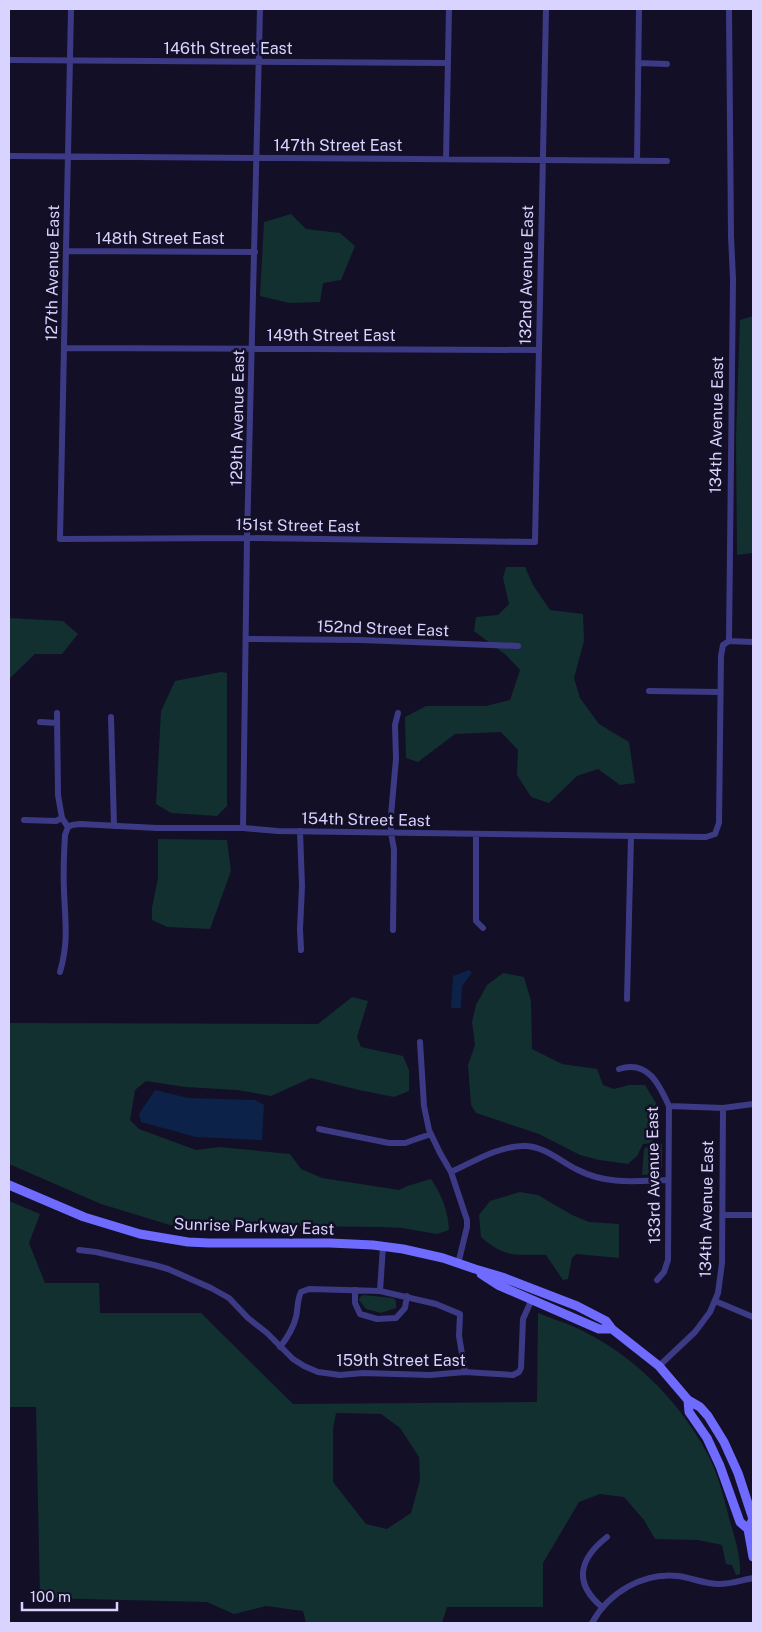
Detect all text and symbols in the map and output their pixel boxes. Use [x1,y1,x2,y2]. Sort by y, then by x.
street label: 146th Street East [163,39,293,58]
street label: 147th Street East [274,136,402,155]
street label: 127th Avenue East [42,205,63,341]
street label: 132nd Avenue East [516,205,537,345]
street label: 148th Street East [95,229,225,248]
street label: 149th Street East [266,326,396,345]
street label: 129th Avenue East [227,349,248,487]
street label: 134th Avenue East [706,356,727,494]
street label: 151st Street East [236,515,360,536]
street label: 152nd Street East [317,617,449,640]
street label: 154th Street East [301,809,431,830]
street label: 133rd Avenue East [643,1106,664,1244]
street label: 134th Avenue East [696,1140,717,1278]
street label: Sunrise Parkway East [173,1214,335,1239]
street label: 159th Street East [336,1351,466,1370]
scale bar [22,1580,118,1612]
text: 100 m [30,1588,71,1605]

